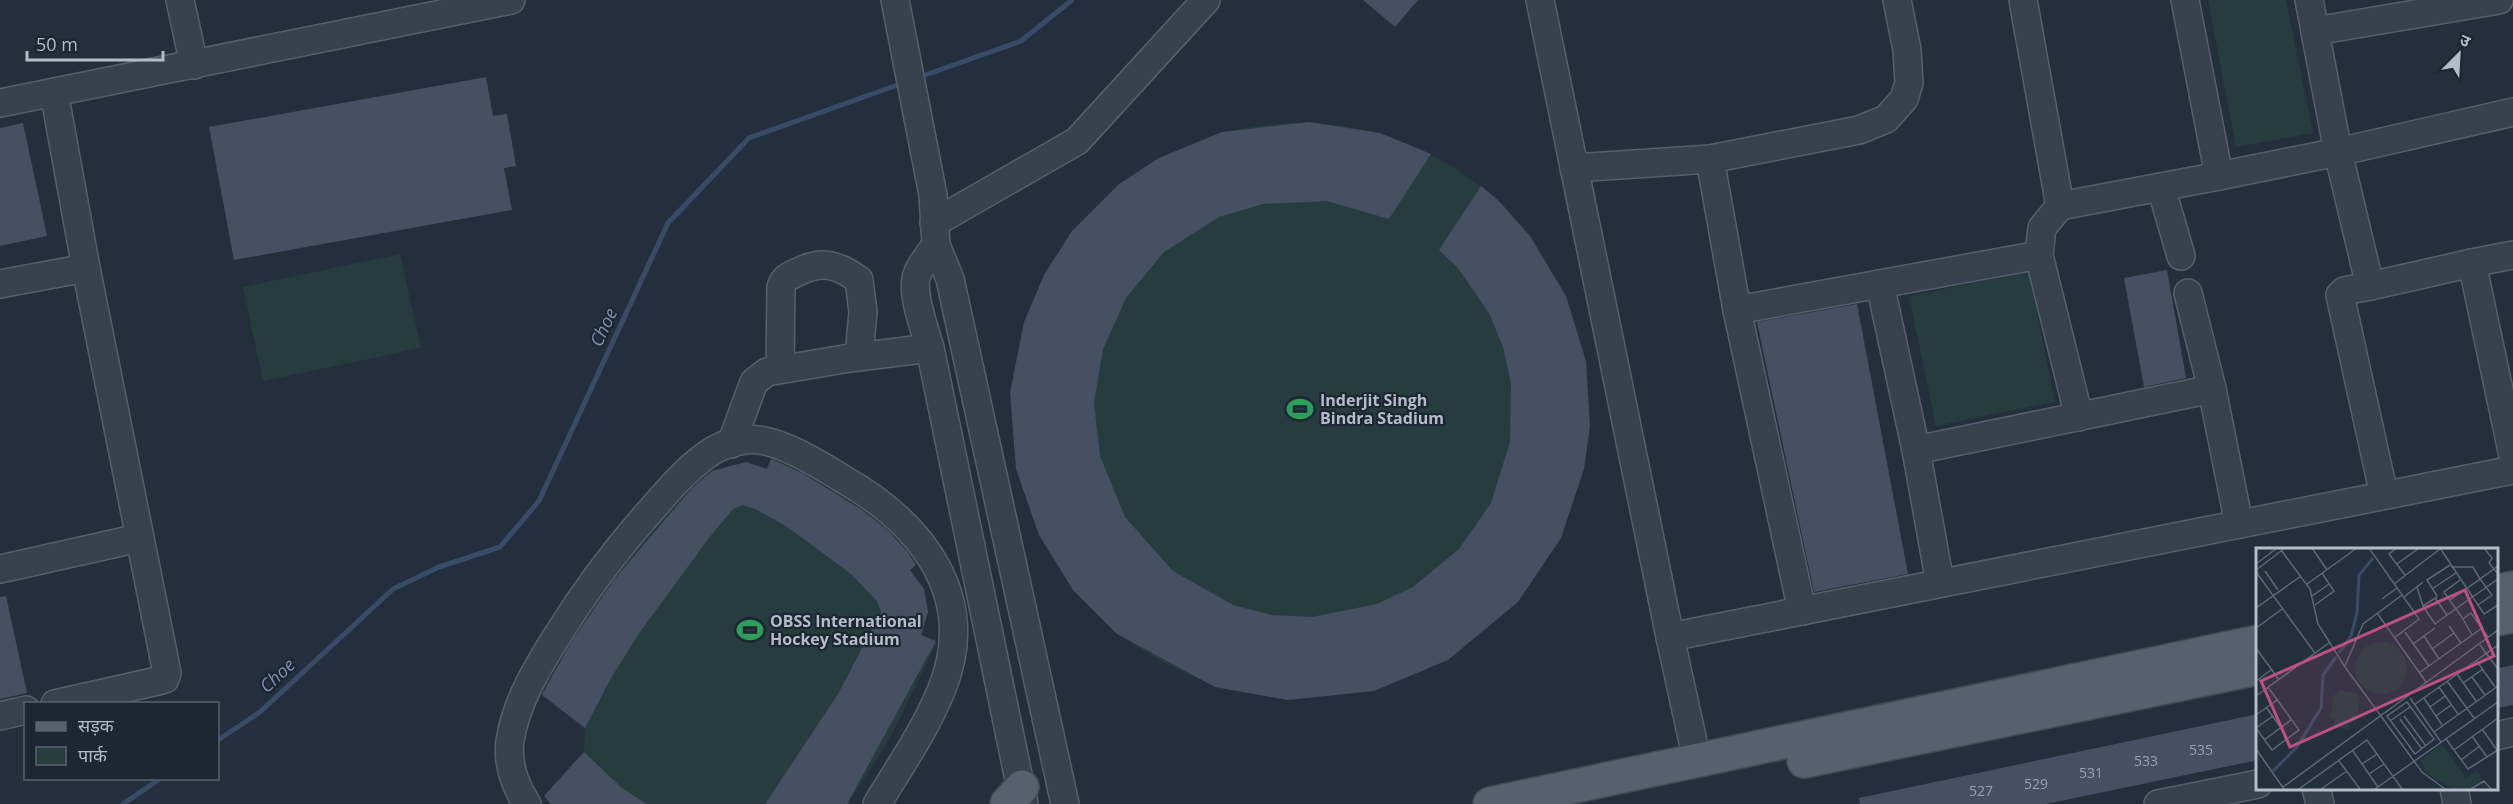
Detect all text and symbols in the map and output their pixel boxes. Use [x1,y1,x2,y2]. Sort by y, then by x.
scale bar [27,24,164,62]
north arrow [2429,24,2489,84]
text: उ [2456,28,2474,53]
text: 50 m [36,32,78,56]
water label: Choe [584,304,622,350]
place label: Inderjit Singh Bindra Stadium [1320,389,1444,429]
sports icon: Inderjit Singh Bindra Stadium [1285,394,1315,424]
inset map [2256,548,2498,789]
place label: OBSS International Hockey Stadium [770,610,922,650]
sports icon: OBSS International Hockey Stadium [735,615,765,645]
water label: Choe [254,653,300,697]
legend [24,702,219,780]
text: सड़क [78,713,115,737]
house number: 535 [2189,740,2213,759]
text: पार्क [78,743,108,767]
house number: 533 [2134,751,2158,770]
house number: 531 [2079,763,2103,782]
house number: 529 [2024,774,2048,793]
house number: 527 [1969,781,1993,800]

